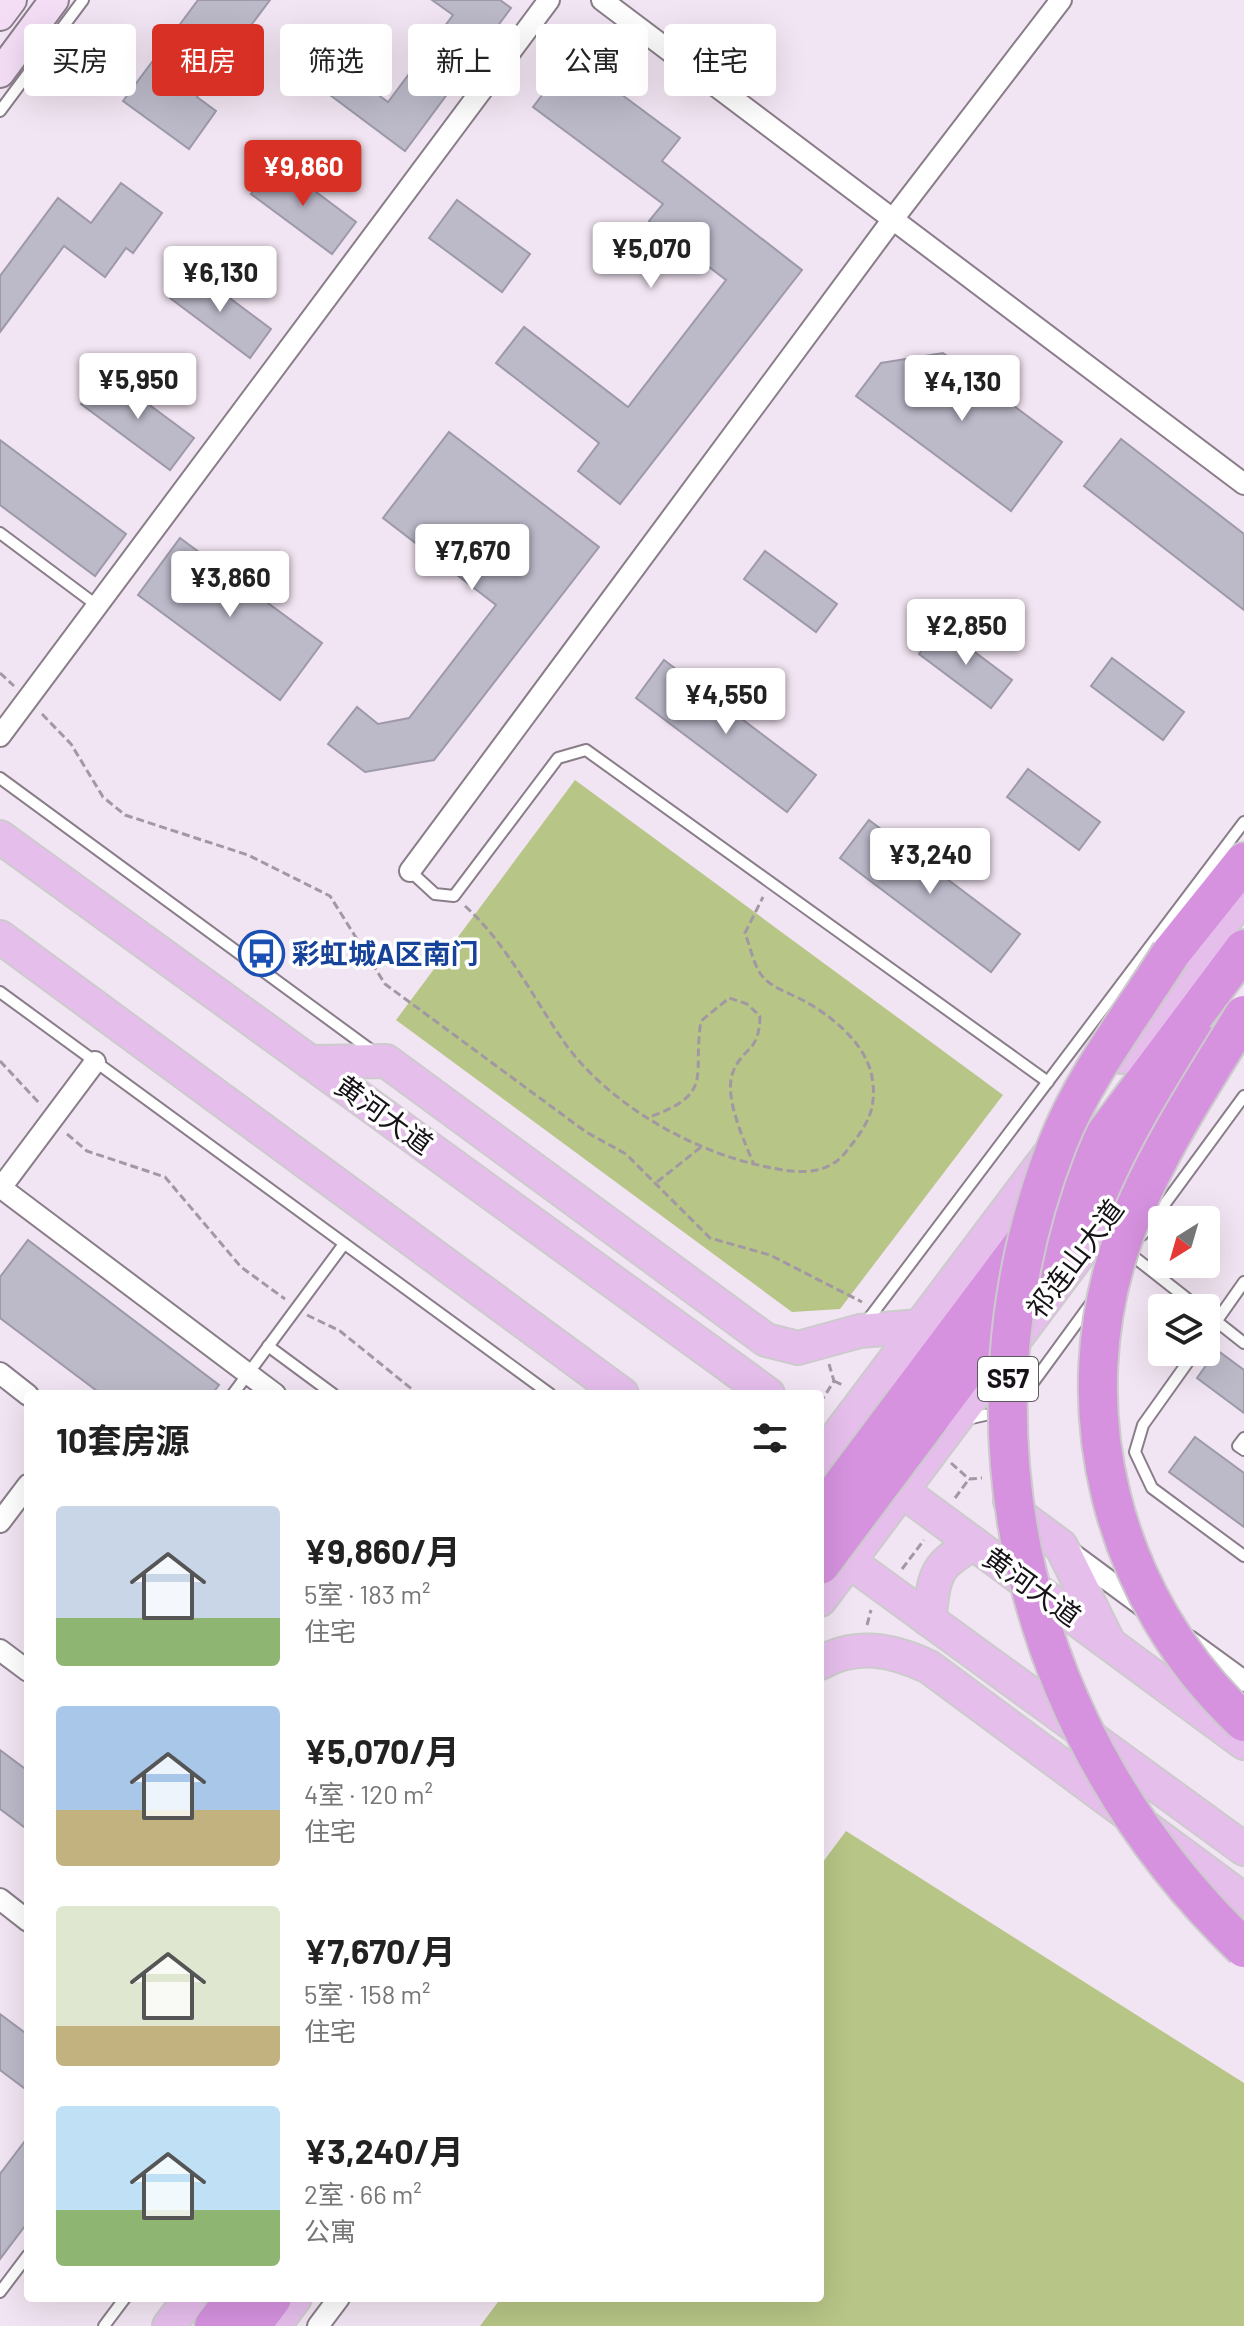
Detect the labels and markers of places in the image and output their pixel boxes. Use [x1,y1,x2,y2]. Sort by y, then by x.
pin: ¥9,860 [238,140,368,208]
pin: ¥5,070 [586,222,716,290]
pin: ¥6,130 [155,246,285,314]
pin: ¥5,950 [73,353,203,421]
pin: ¥4,130 [897,355,1027,423]
pin: ¥7,670 [407,524,537,592]
pin: ¥3,860 [165,551,295,619]
pin: ¥2,850 [901,599,1031,667]
pin: ¥4,550 [661,668,791,736]
pin: ¥3,240 [865,828,995,896]
bus stop icon: 彩虹城A区南门 [237,930,285,978]
place label: 彩虹城A区南门 [292,936,479,970]

